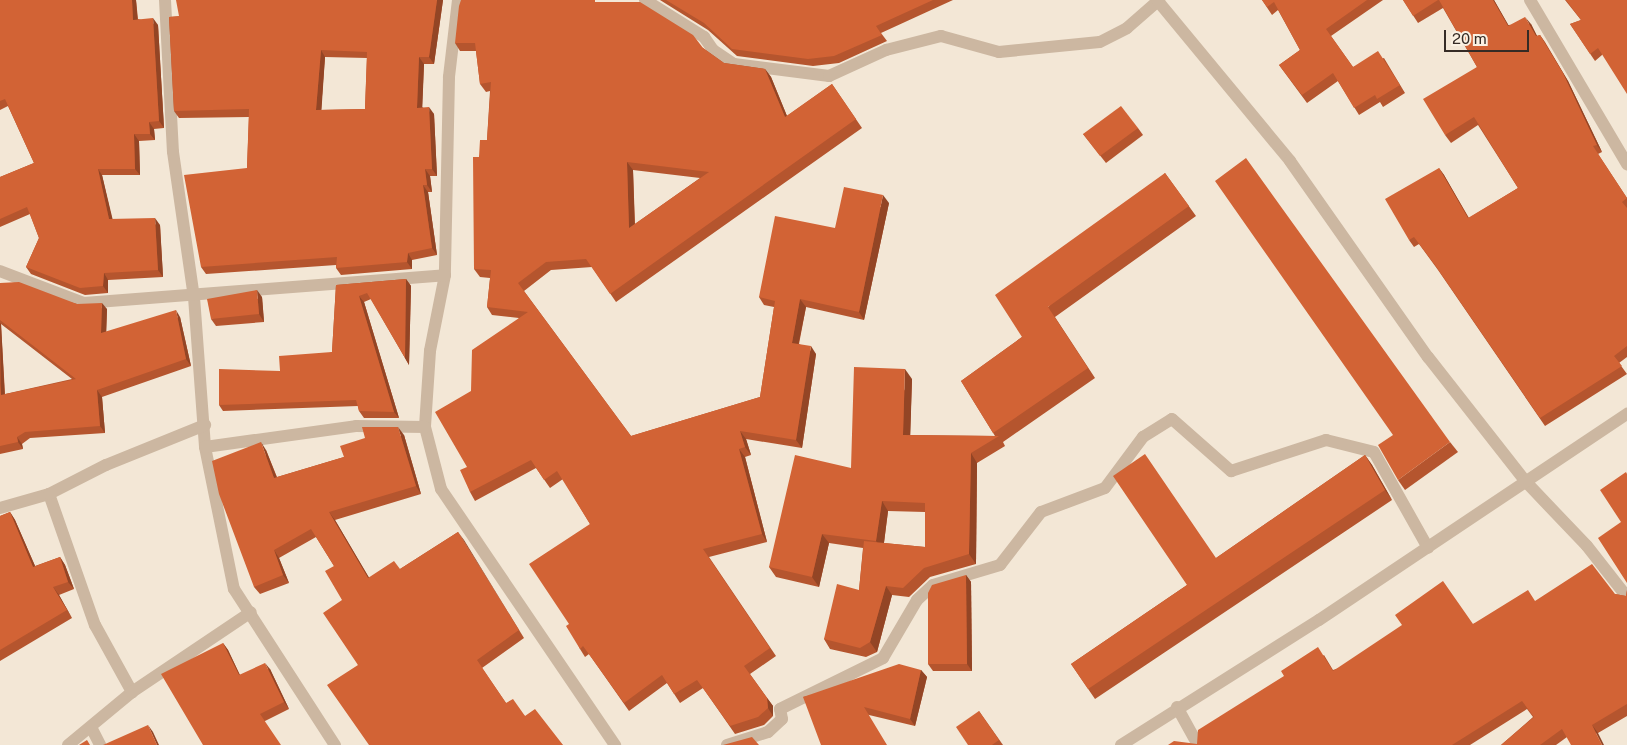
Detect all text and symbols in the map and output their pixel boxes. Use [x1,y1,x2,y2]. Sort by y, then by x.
scale bar [1447,20,1532,52]
text: 20 m [1452,30,1487,47]

